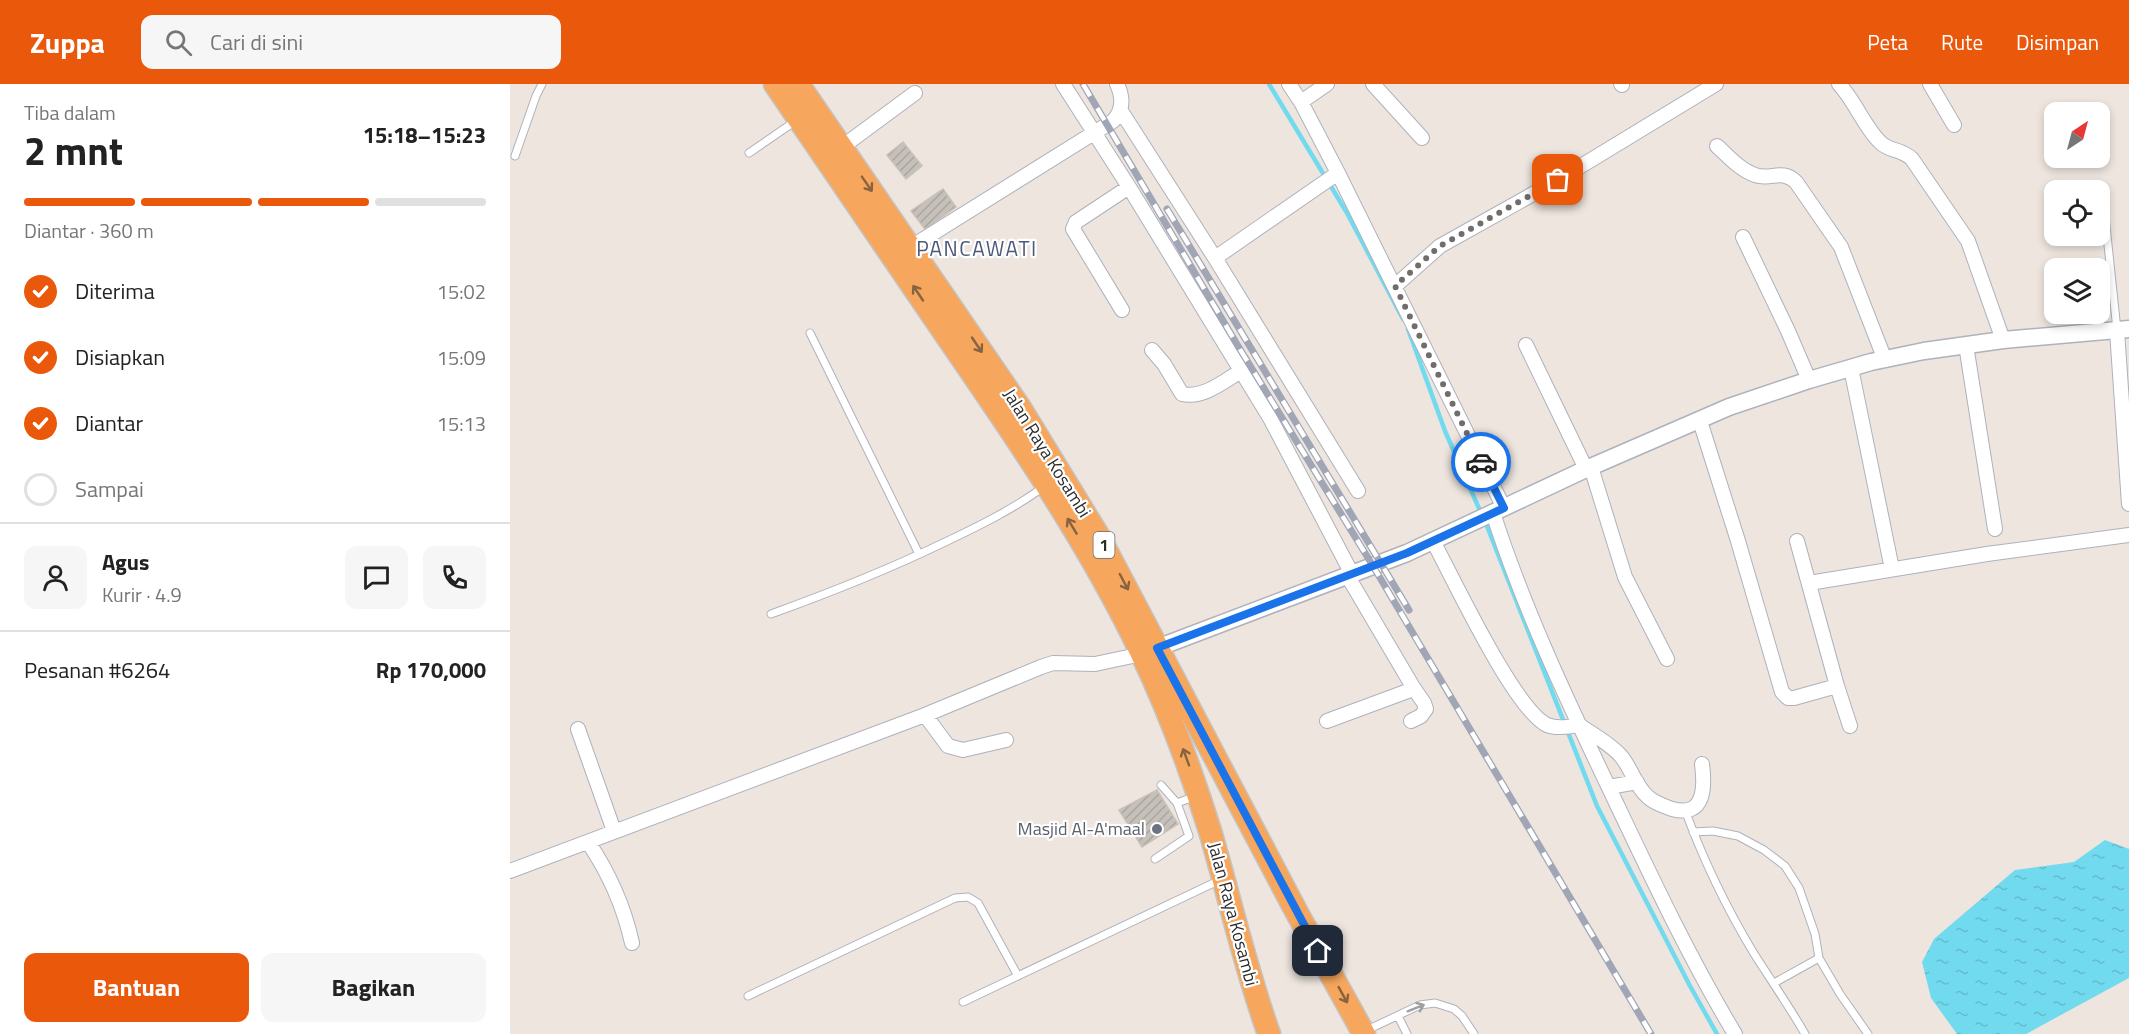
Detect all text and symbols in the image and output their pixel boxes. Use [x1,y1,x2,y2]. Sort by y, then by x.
search box [141,15,561,69]
text: Zuppa [30,21,105,64]
text: Cari di sini [210,25,303,59]
icon: search [162,26,195,59]
text: Peta [1867,26,1908,58]
text: Rute [1941,26,1983,58]
text: Disimpan [2016,26,2099,58]
text: Tiba dalam [24,97,116,128]
north arrow [2044,102,2110,168]
map controls [2044,102,2110,324]
text: 15:18–15:23 [363,118,486,152]
text: 2 mnt [24,121,123,180]
pin [1532,154,1583,205]
icon: bag [1541,163,1574,196]
one-way arrow [861,175,873,191]
button: locate [2044,180,2110,246]
text: Diantar · 360 m [24,215,154,246]
district label: PANCAWATI [916,232,1038,264]
button: layers [2044,258,2110,324]
text: Diterima [75,274,155,308]
icon: check [24,275,57,308]
text: 15:02 [437,276,486,307]
one-way arrow [912,286,924,302]
one-way arrow [971,336,983,352]
text: Disiapkan [75,340,165,374]
icon: check [24,341,57,374]
text: 15:09 [437,342,486,373]
street label: Jalan Raya Kosambi [997,383,1098,523]
text: Diantar [75,406,143,440]
icon: check [24,407,57,440]
text: 15:13 [437,408,486,439]
courier [1451,432,1511,492]
icon: car [1465,446,1498,479]
text: Sampai [75,472,144,506]
one-way arrow [1065,518,1077,535]
road number: 1 [1094,532,1114,558]
text: Agus [102,545,149,579]
button: person [24,546,87,609]
button: chat [345,546,408,609]
button: phone [423,546,486,609]
one-way arrow [1118,573,1130,591]
text: Kurir · 4.9 [102,579,182,610]
text: Pesanan #6264 [24,653,170,687]
text: Rp 170,000 [376,653,486,687]
one-way arrow [1179,748,1190,767]
place label: Masjid Al-A'maal [1018,815,1145,842]
marker: Masjid Al-A'maal [1150,822,1164,836]
street label: Jalan Raya Kosambi [1201,839,1266,989]
pin [1292,925,1343,976]
icon: home [1301,934,1334,967]
button: Bantuan [24,953,249,1022]
button: Bagikan [261,953,486,1022]
one-way arrow [1338,986,1349,1004]
one-way arrow [1407,1002,1425,1013]

